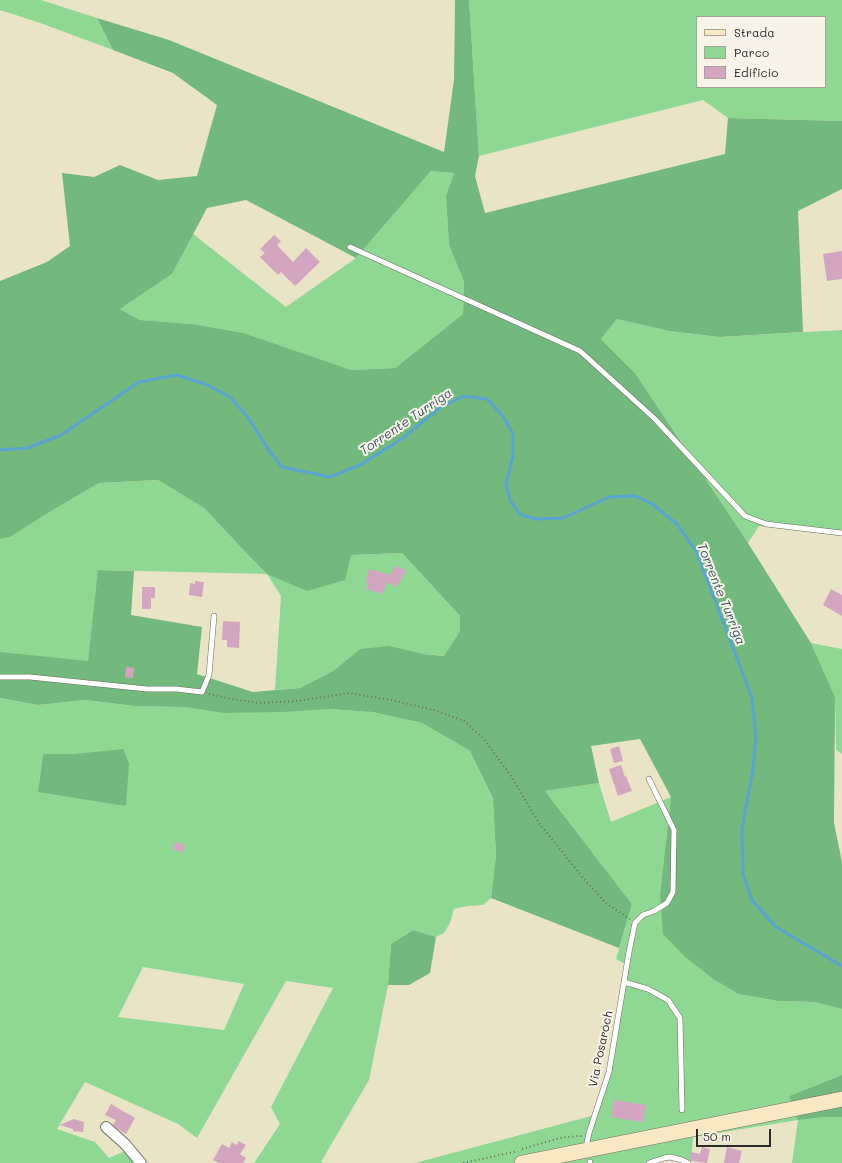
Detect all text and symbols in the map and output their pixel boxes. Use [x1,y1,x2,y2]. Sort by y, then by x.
legend [696,16,826,88]
text: Strada [734,24,775,40]
text: Parco [734,44,769,60]
text: Edificio [734,64,778,80]
water label: Torrente Turriga [357,385,455,459]
water label: Torrente Turriga [694,541,748,647]
street label: Via Posaroch [586,1010,616,1088]
scale bar [698,1121,773,1147]
text: 50 m [703,1128,731,1144]

